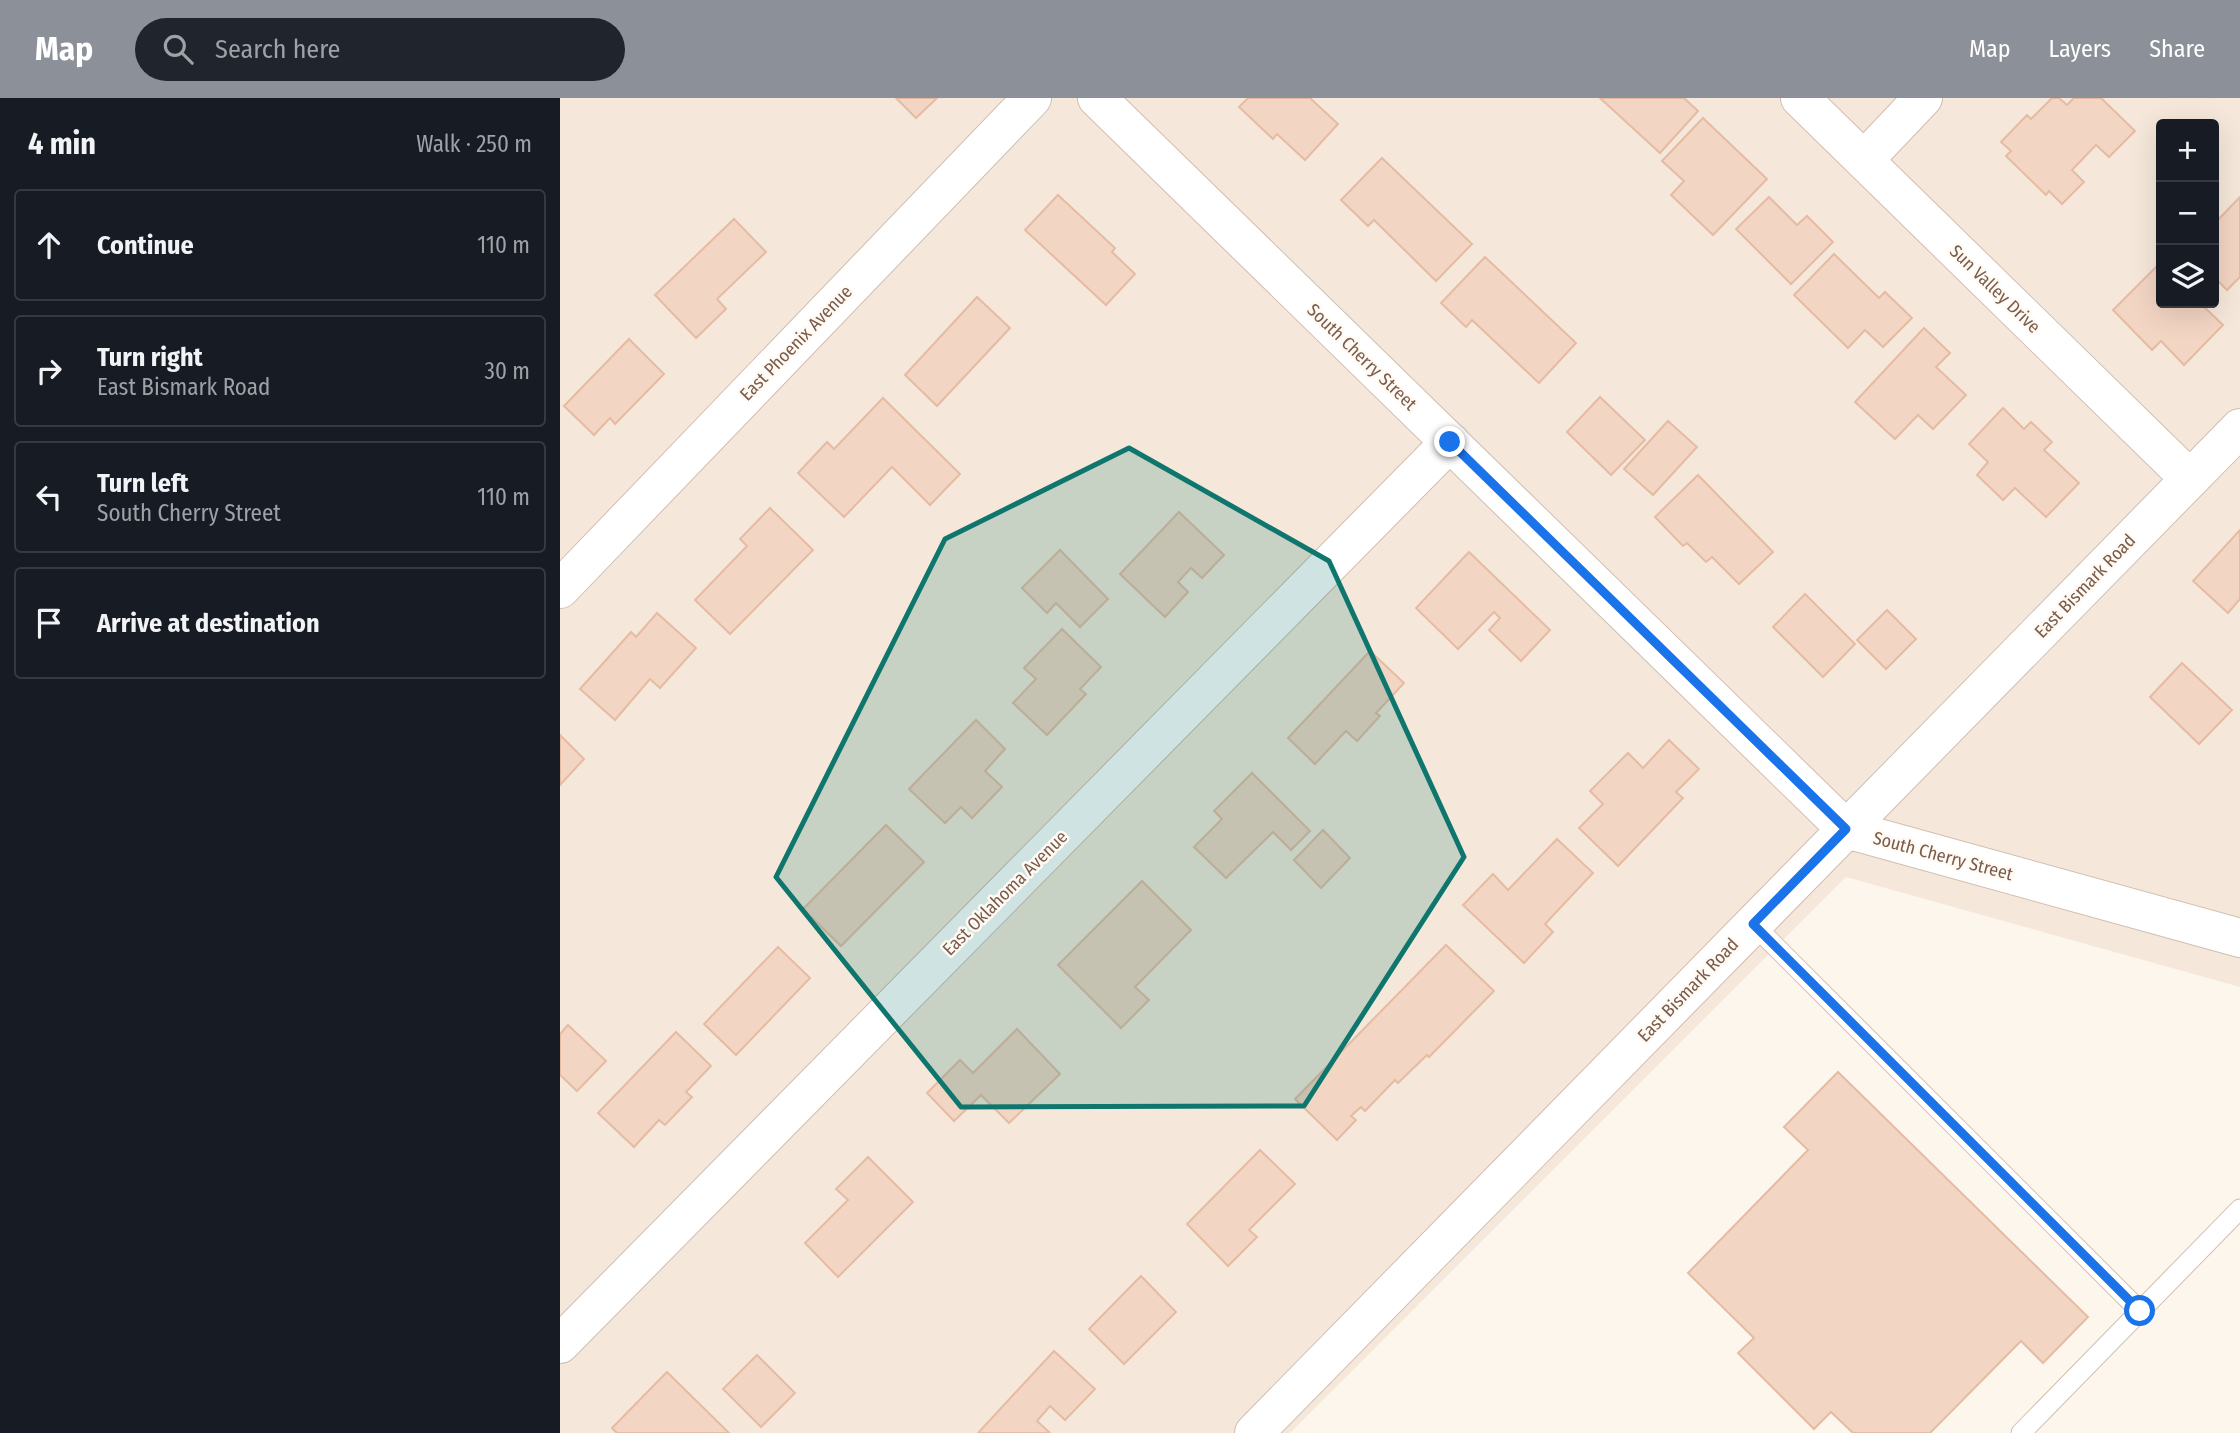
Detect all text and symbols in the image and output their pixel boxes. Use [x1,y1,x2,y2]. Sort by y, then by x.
search box [135,18,625,81]
text: Map [35,29,93,69]
icon: search [159,30,197,68]
text: Search here [215,34,340,65]
text: Map [1969,35,2011,63]
text: Layers [2049,35,2111,63]
text: Share [2149,35,2205,63]
map controls [2156,119,2219,308]
button: + [2156,119,2219,182]
text: 4 min [28,126,96,162]
text: Walk · 250 m [416,130,532,158]
button: − [2156,182,2219,245]
icon: ahead [30,226,68,264]
text: Continue [97,230,194,261]
text: 110 m [477,231,530,259]
street label: Sun Valley Drive [1945,240,2045,338]
button: layers [2156,245,2219,308]
street label: East Phoenix Avenue [735,281,857,405]
street label: South Cherry Street [1303,299,1421,415]
text: Turn right [97,342,203,373]
icon: right [30,352,68,390]
text: 30 m [485,357,530,385]
text: East Bismark Road [97,373,270,401]
route end [1434,426,1465,457]
text: Turn left [97,468,189,499]
icon: left [30,478,68,516]
text: 110 m [477,483,530,511]
text: South Cherry Street [97,499,281,527]
street label: East Bismark Road [2030,530,2140,642]
icon: arrive [30,604,68,642]
text: Arrive at destination [97,608,320,639]
street label: East Oklahoma Avenue [938,826,1072,960]
street label: South Cherry Street [1871,827,2015,885]
street label: East Bismark Road [1633,934,1743,1046]
route start [2124,1295,2155,1326]

